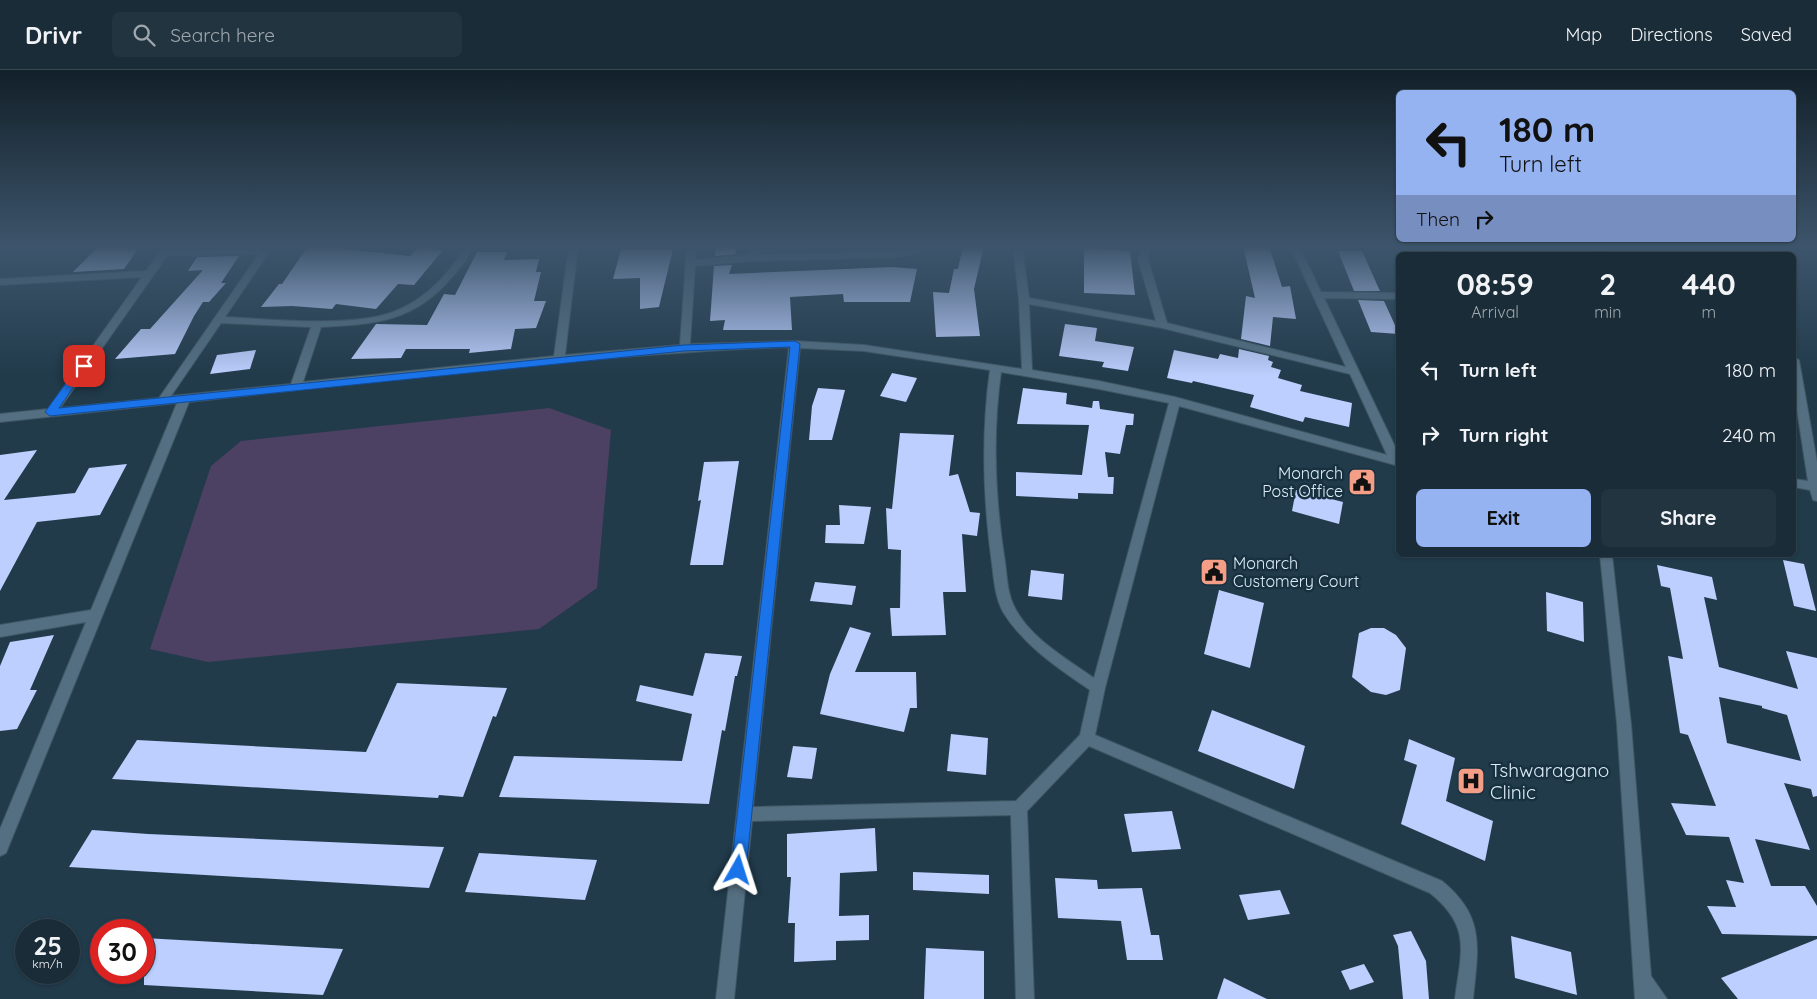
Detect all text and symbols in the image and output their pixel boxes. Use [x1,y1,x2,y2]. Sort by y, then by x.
search box [112,12,462,57]
text: Drivr [25,20,82,50]
icon: search [130,21,158,49]
text: Search here [170,23,275,47]
text: Map [1565,23,1602,46]
text: Directions [1630,23,1713,46]
text: Saved [1741,23,1792,46]
text: 180 m [1499,107,1595,151]
icon: left [1416,110,1481,175]
text: Turn left [1499,150,1582,178]
icon: right [1470,205,1498,233]
text: Then [1416,207,1460,231]
text: 08:59 [1456,265,1534,303]
text: 2 [1599,265,1616,303]
text: 440 [1682,265,1736,303]
text: Arrival [1471,302,1519,322]
text: min [1594,302,1621,322]
text: m [1701,302,1716,322]
pin [63,345,105,387]
icon: arrive [70,352,98,380]
icon: left [1416,356,1444,384]
text: Turn left [1459,358,1537,382]
text: 180 m [1725,358,1776,382]
icon: right [1416,421,1444,449]
text: Turn right [1459,423,1548,447]
text: 240 m [1722,423,1776,447]
place label: Monarch Post Office [1262,463,1343,501]
public building icon: Monarch Post Office [1347,467,1377,497]
button: Exit [1416,489,1591,547]
button: Share [1601,489,1776,547]
place label: Monarch Customery Court [1233,553,1359,591]
public building icon: Monarch Customery Court [1199,557,1229,587]
place label: Tshwaragano Clinic [1490,758,1609,804]
hospital icon: Tshwaragano Clinic [1456,766,1486,796]
position arrow [711,843,763,895]
speed limit sign: 30 [90,919,155,984]
text: 25 [33,930,62,961]
text: km/h [32,956,63,971]

